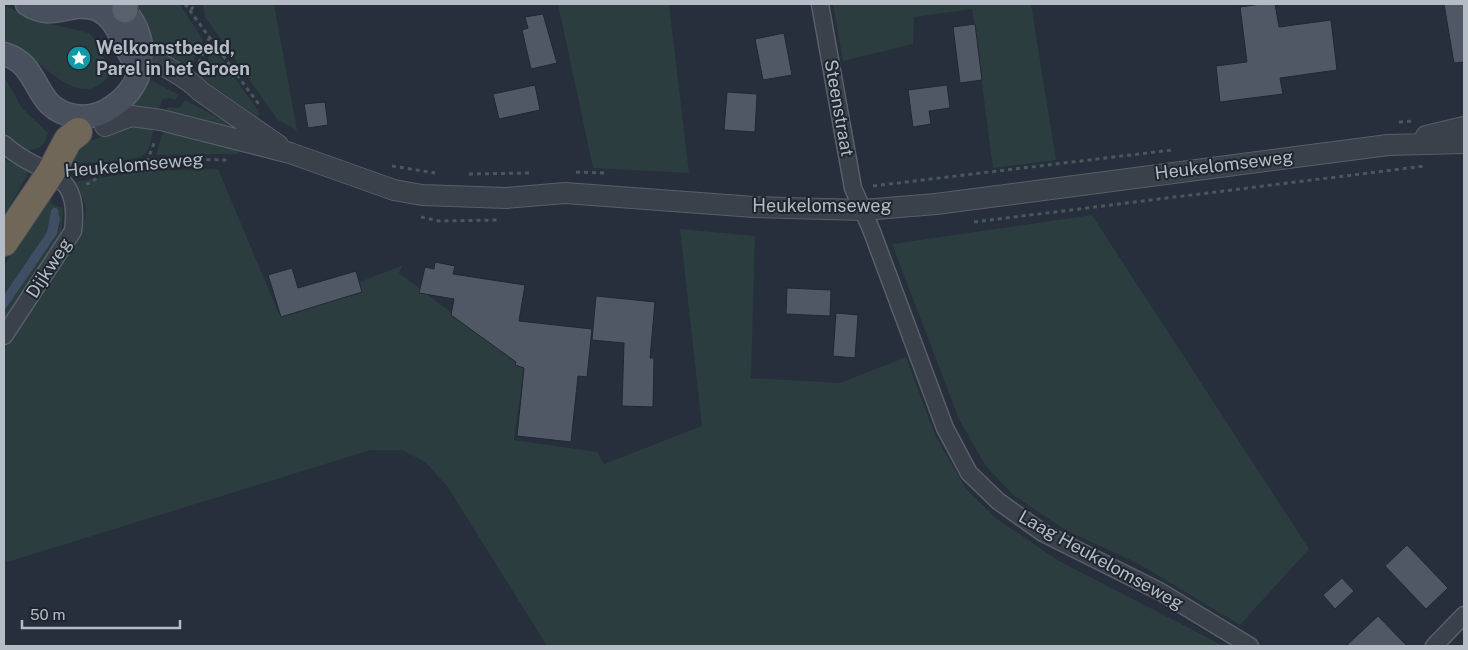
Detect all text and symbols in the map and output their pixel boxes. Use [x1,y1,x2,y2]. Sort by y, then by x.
place label: Welkomstbeeld, Parel in het Groen [96,37,250,79]
place icon: Welkomstbeeld, Parel in het Groen [66,45,92,71]
street label: Steenstraat [821,58,858,158]
street label: Heukelomseweg [1154,146,1294,183]
street label: Heukelomseweg [64,148,204,181]
street label: Heukelomseweg [752,195,892,216]
street label: Dijkweg [21,234,76,302]
street label: Laag Heukelomseweg [1015,506,1187,614]
scale bar [22,598,180,630]
text: 50 m [30,606,65,623]

